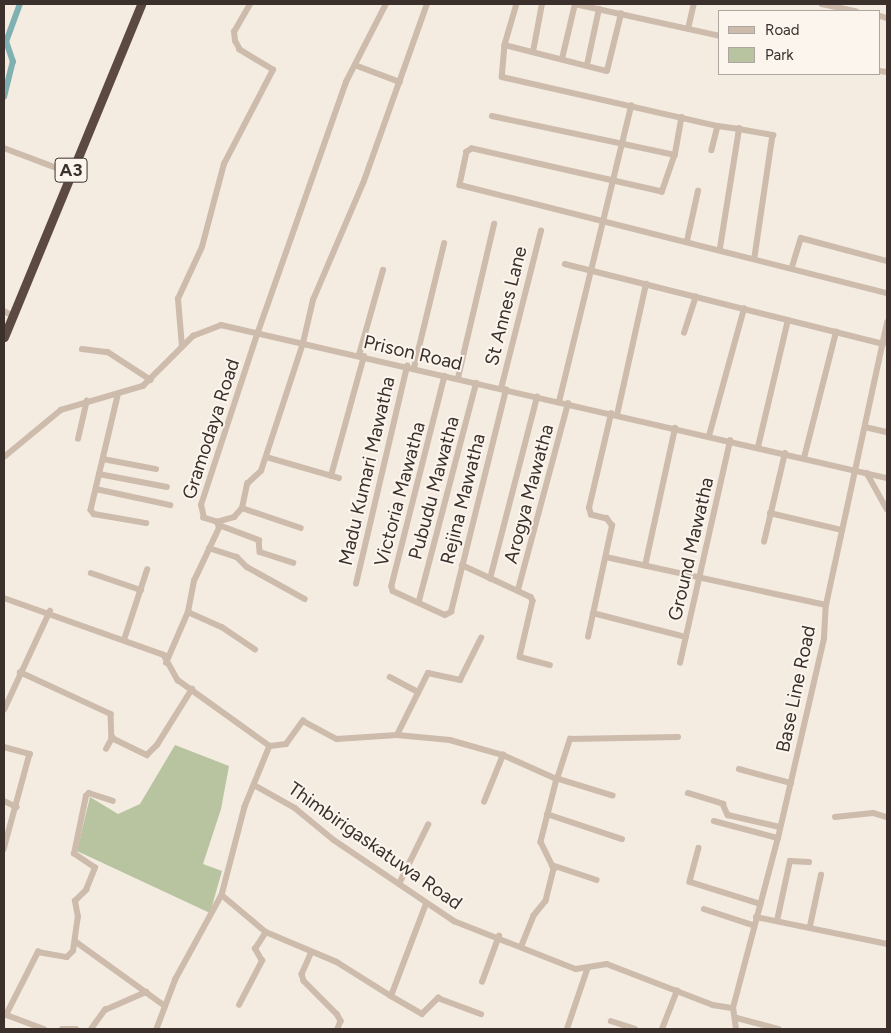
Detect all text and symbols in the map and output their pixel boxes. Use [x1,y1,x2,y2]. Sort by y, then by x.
legend [718,10,881,75]
text: Road [765,21,800,39]
text: Park [765,46,794,64]
road number: A3 [54,154,88,186]
street label: St Annes Lane [480,244,532,368]
street label: Prison Road [361,331,465,375]
street label: Gramodaya Road [178,356,244,502]
street label: Madu Kumari Mawatha [334,374,400,568]
street label: Pubudu Mawatha [404,414,464,562]
street label: Victoria Mawatha [370,419,430,569]
street label: Arogya Mawatha [499,422,559,566]
street label: Rejina Mawatha [436,431,490,567]
street label: Ground Mawatha [663,475,719,623]
street label: Base Line Road [771,624,821,754]
street label: Thimbirigaskatuwa Road [284,777,466,915]

